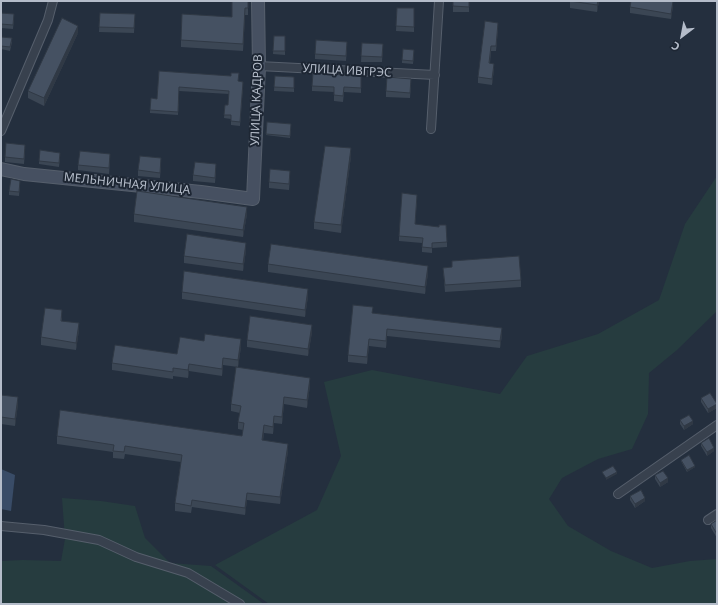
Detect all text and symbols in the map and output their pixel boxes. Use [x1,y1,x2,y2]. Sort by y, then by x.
north arrow [662,16,702,56]
text: С [668,38,682,55]
street label: УЛИЦА КАДРОВ [248,54,266,146]
street label: УЛИЦА ИВГРЭС [302,61,392,81]
street label: МЕЛЬНИЧНАЯ УЛИЦА [63,170,191,198]

